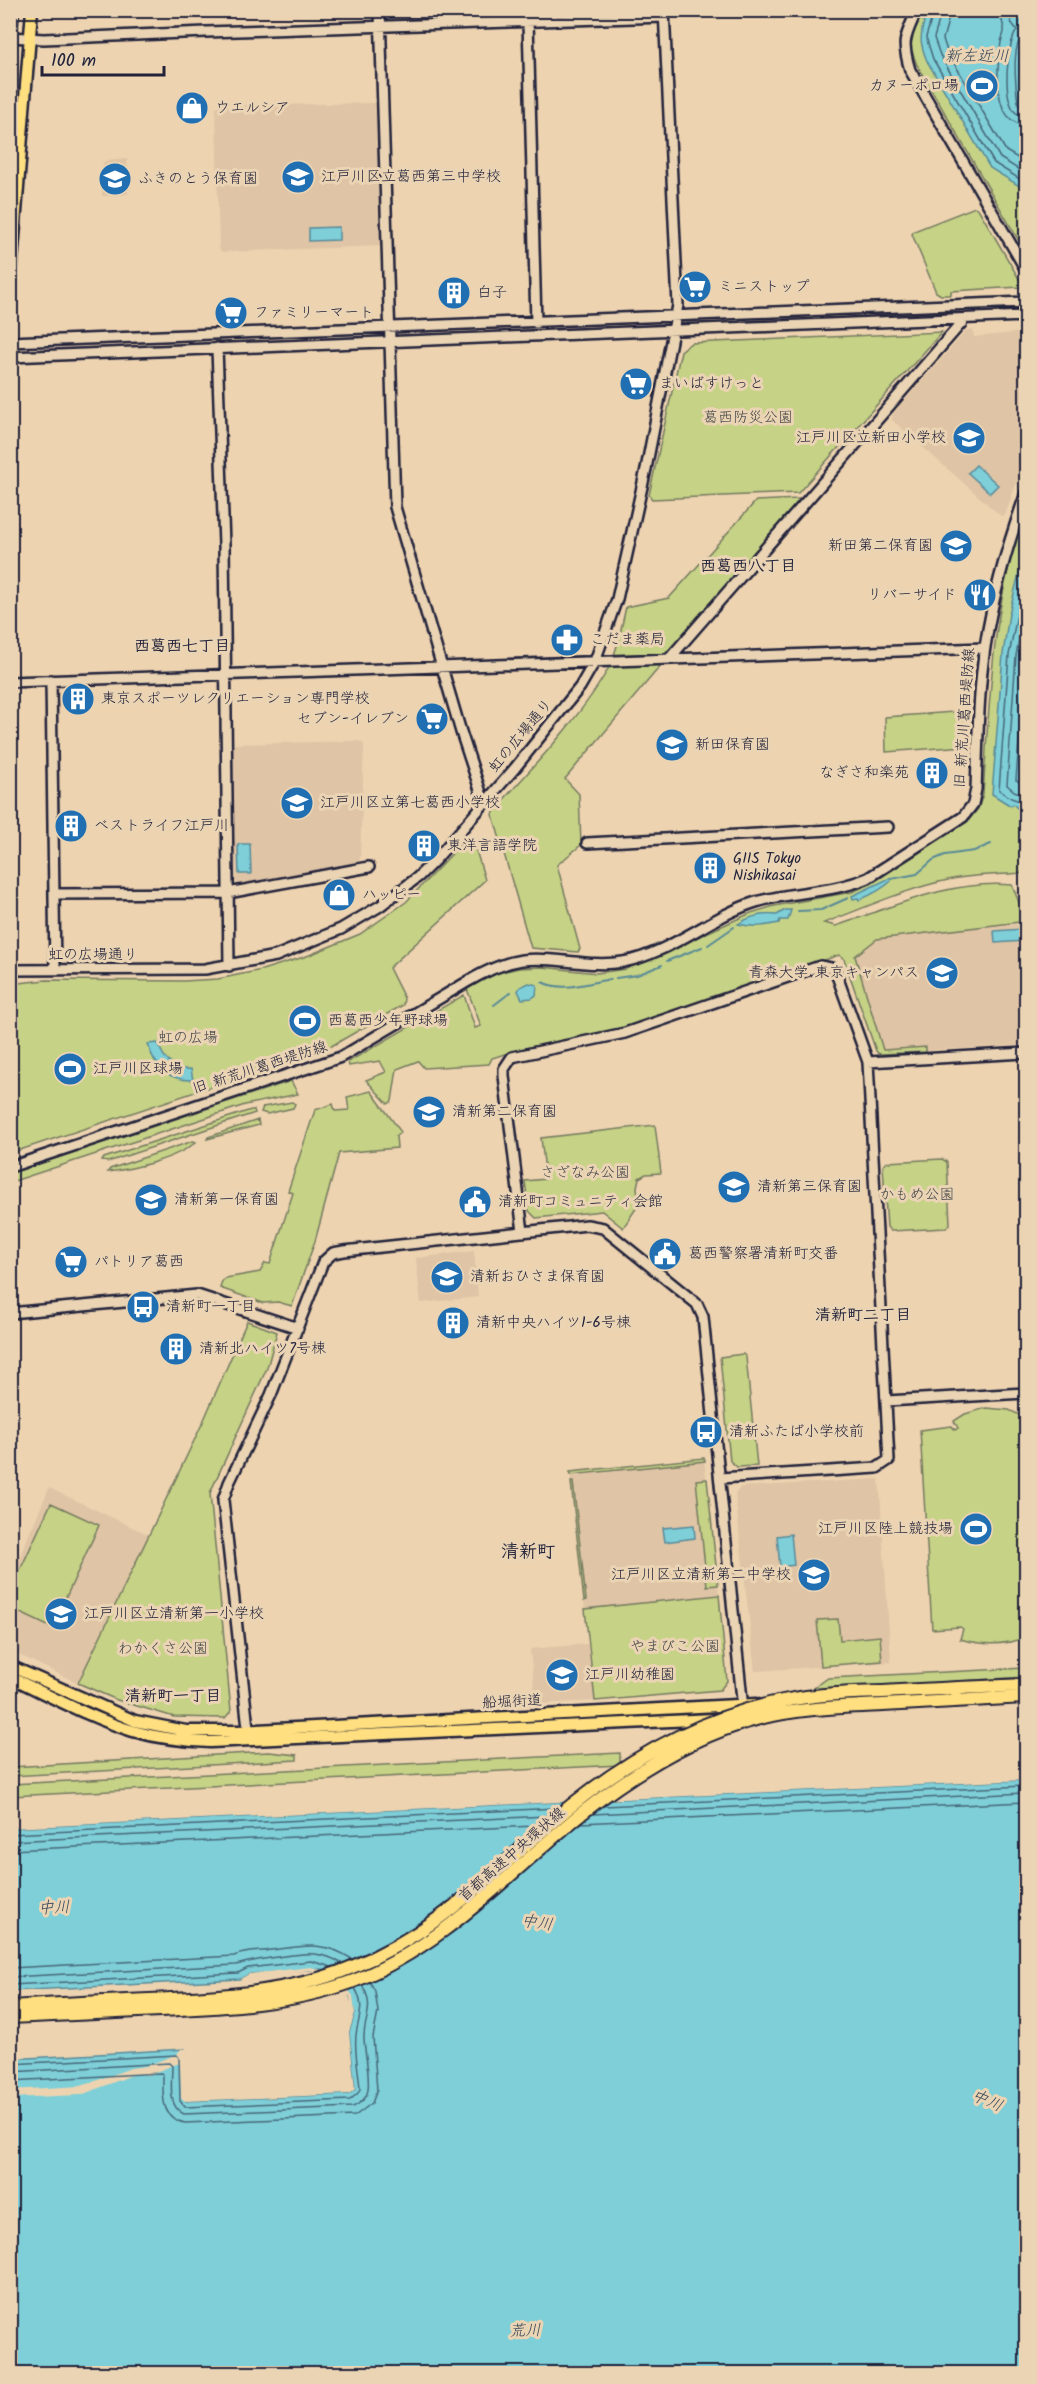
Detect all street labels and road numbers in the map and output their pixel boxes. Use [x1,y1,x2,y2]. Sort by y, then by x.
street label: 旧 新荒川葛西堤防線 [948,647,982,789]
street label: 虹の広場通り [483,694,559,778]
street label: 虹の広場通り [48,943,138,967]
street label: 旧 新荒川葛西堤防線 [189,1035,331,1101]
street label: 船堀街道 [481,1688,543,1716]
street label: 首都高速中央環状線 [453,1802,571,1908]

